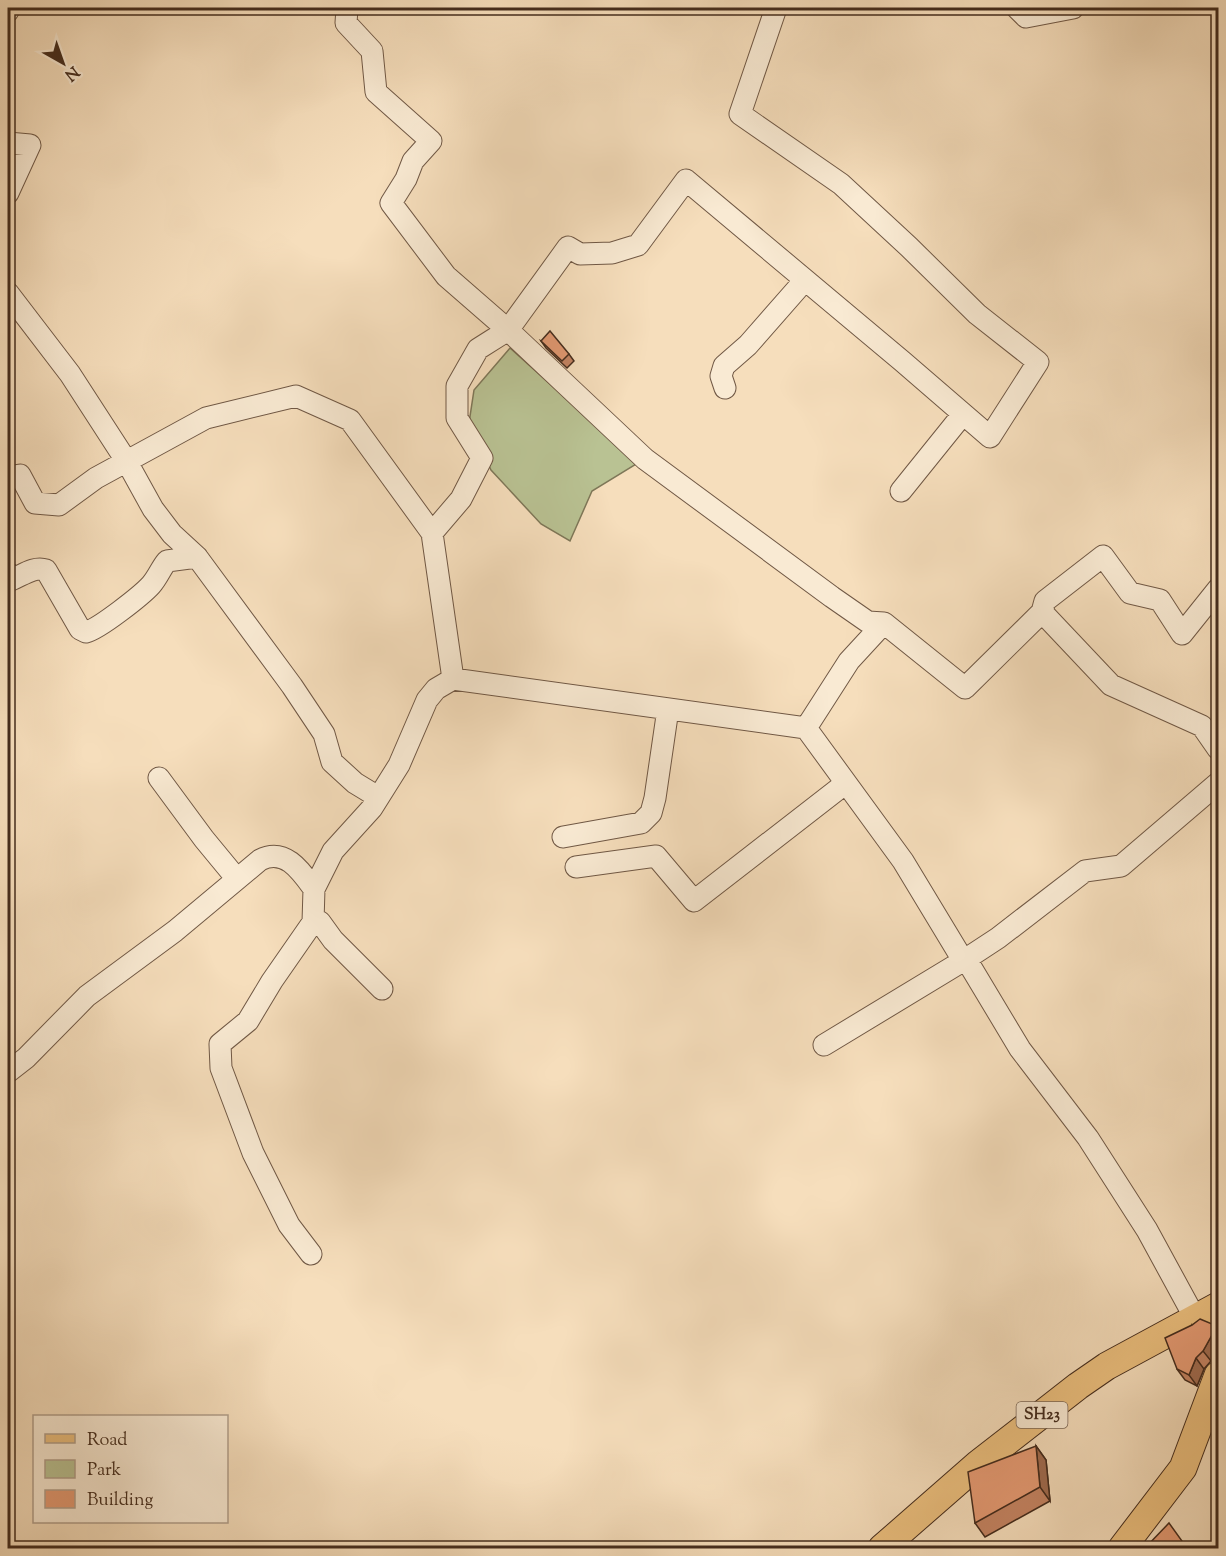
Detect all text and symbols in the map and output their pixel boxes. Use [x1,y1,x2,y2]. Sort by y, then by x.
north arrow [33,33,93,93]
text: N [59,60,83,86]
road number: SH23 [1016,1402,1068,1428]
legend [33,1415,228,1523]
text: Road [87,1428,127,1454]
text: Park [87,1458,122,1484]
text: Building [87,1488,153,1514]

